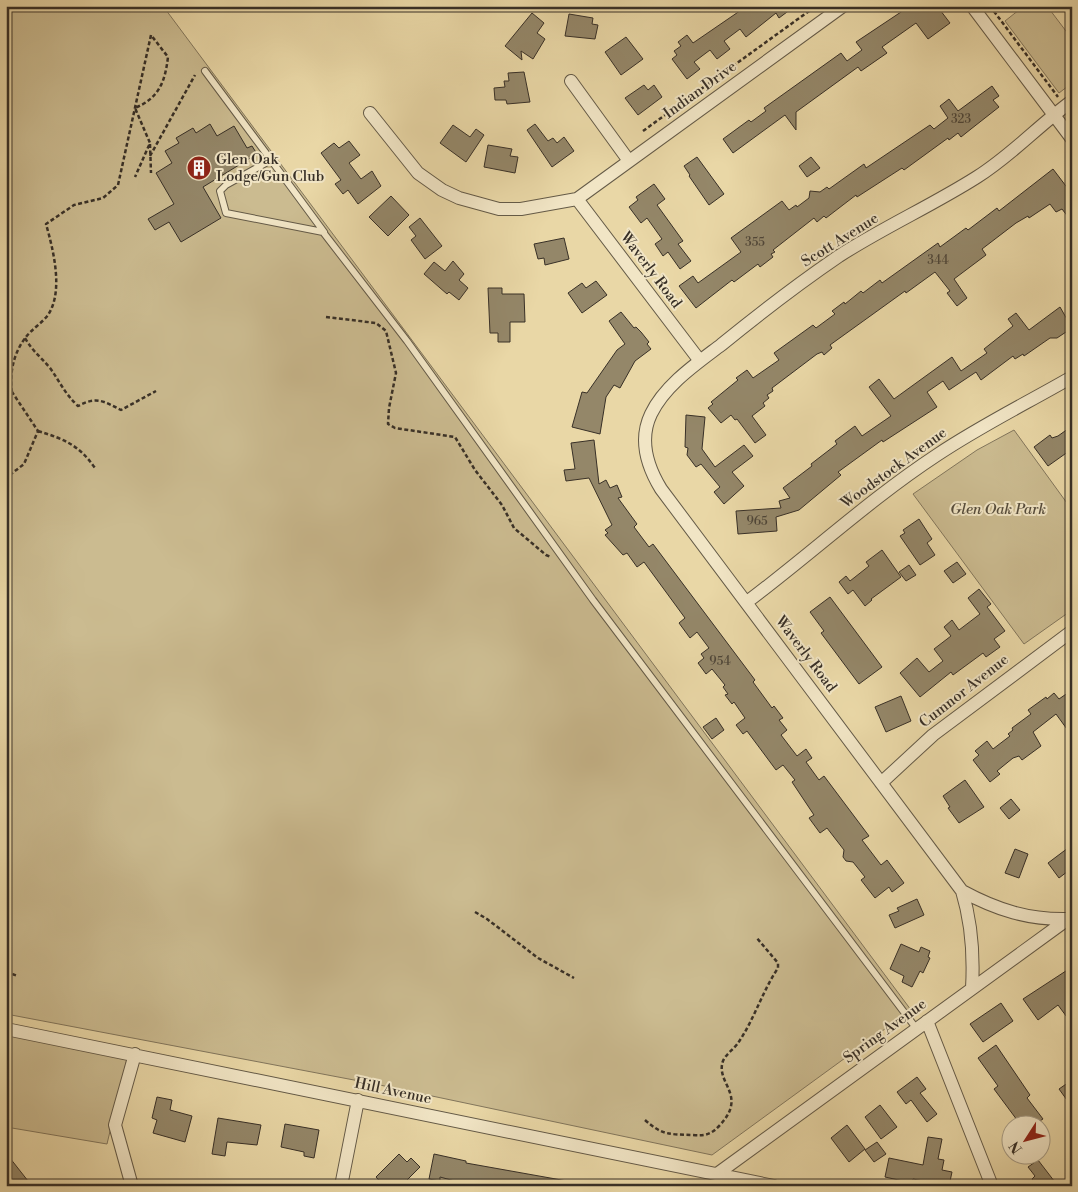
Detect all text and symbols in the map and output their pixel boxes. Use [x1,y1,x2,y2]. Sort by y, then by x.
street label: Indian Drive [660,57,740,123]
house number: 323 [951,112,971,127]
place label: Glen Oak Lodge/Gun Club [216,150,324,186]
building icon: Glen Oak Lodge/Gun Club [186,155,212,181]
street label: Scott Avenue [798,209,882,271]
street label: Waverly Road [615,227,686,312]
house number: 355 [745,235,765,250]
house number: 344 [927,253,949,268]
street label: Woodstock Avenue [837,423,951,513]
park label: Glen Oak Park [950,500,1046,519]
house number: 965 [746,514,768,529]
street label: Waverly Road [770,611,841,696]
street label: Cumnor Avenue [915,650,1013,732]
house number: 954 [709,654,731,669]
street label: Spring Avenue [840,994,930,1068]
street label: Hill Avenue [353,1074,433,1108]
north arrow [1000,1114,1050,1164]
text: N [1006,1137,1027,1157]

